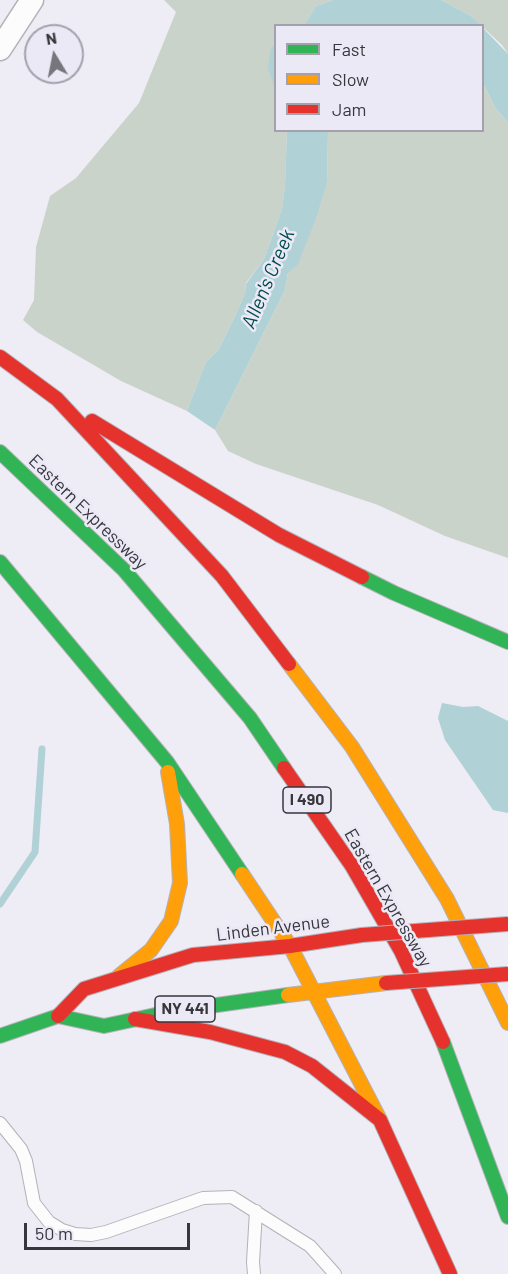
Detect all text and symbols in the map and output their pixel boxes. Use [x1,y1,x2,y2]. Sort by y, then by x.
north arrow [24,24,84,84]
legend [274,24,484,132]
text: N [44,27,58,48]
text: Fast [332,38,366,60]
text: Slow [332,68,369,90]
text: Jam [332,98,366,120]
water label: Allen's Creek [236,226,300,332]
street label: Eastern Expressway [24,450,152,574]
road number: I 490 [283,787,331,813]
street label: Eastern Expressway [340,825,436,971]
street label: Linden Avenue [215,910,331,946]
road number: NY 441 [155,996,215,1022]
scale bar [27,1211,194,1249]
text: 50 m [35,1222,73,1244]

